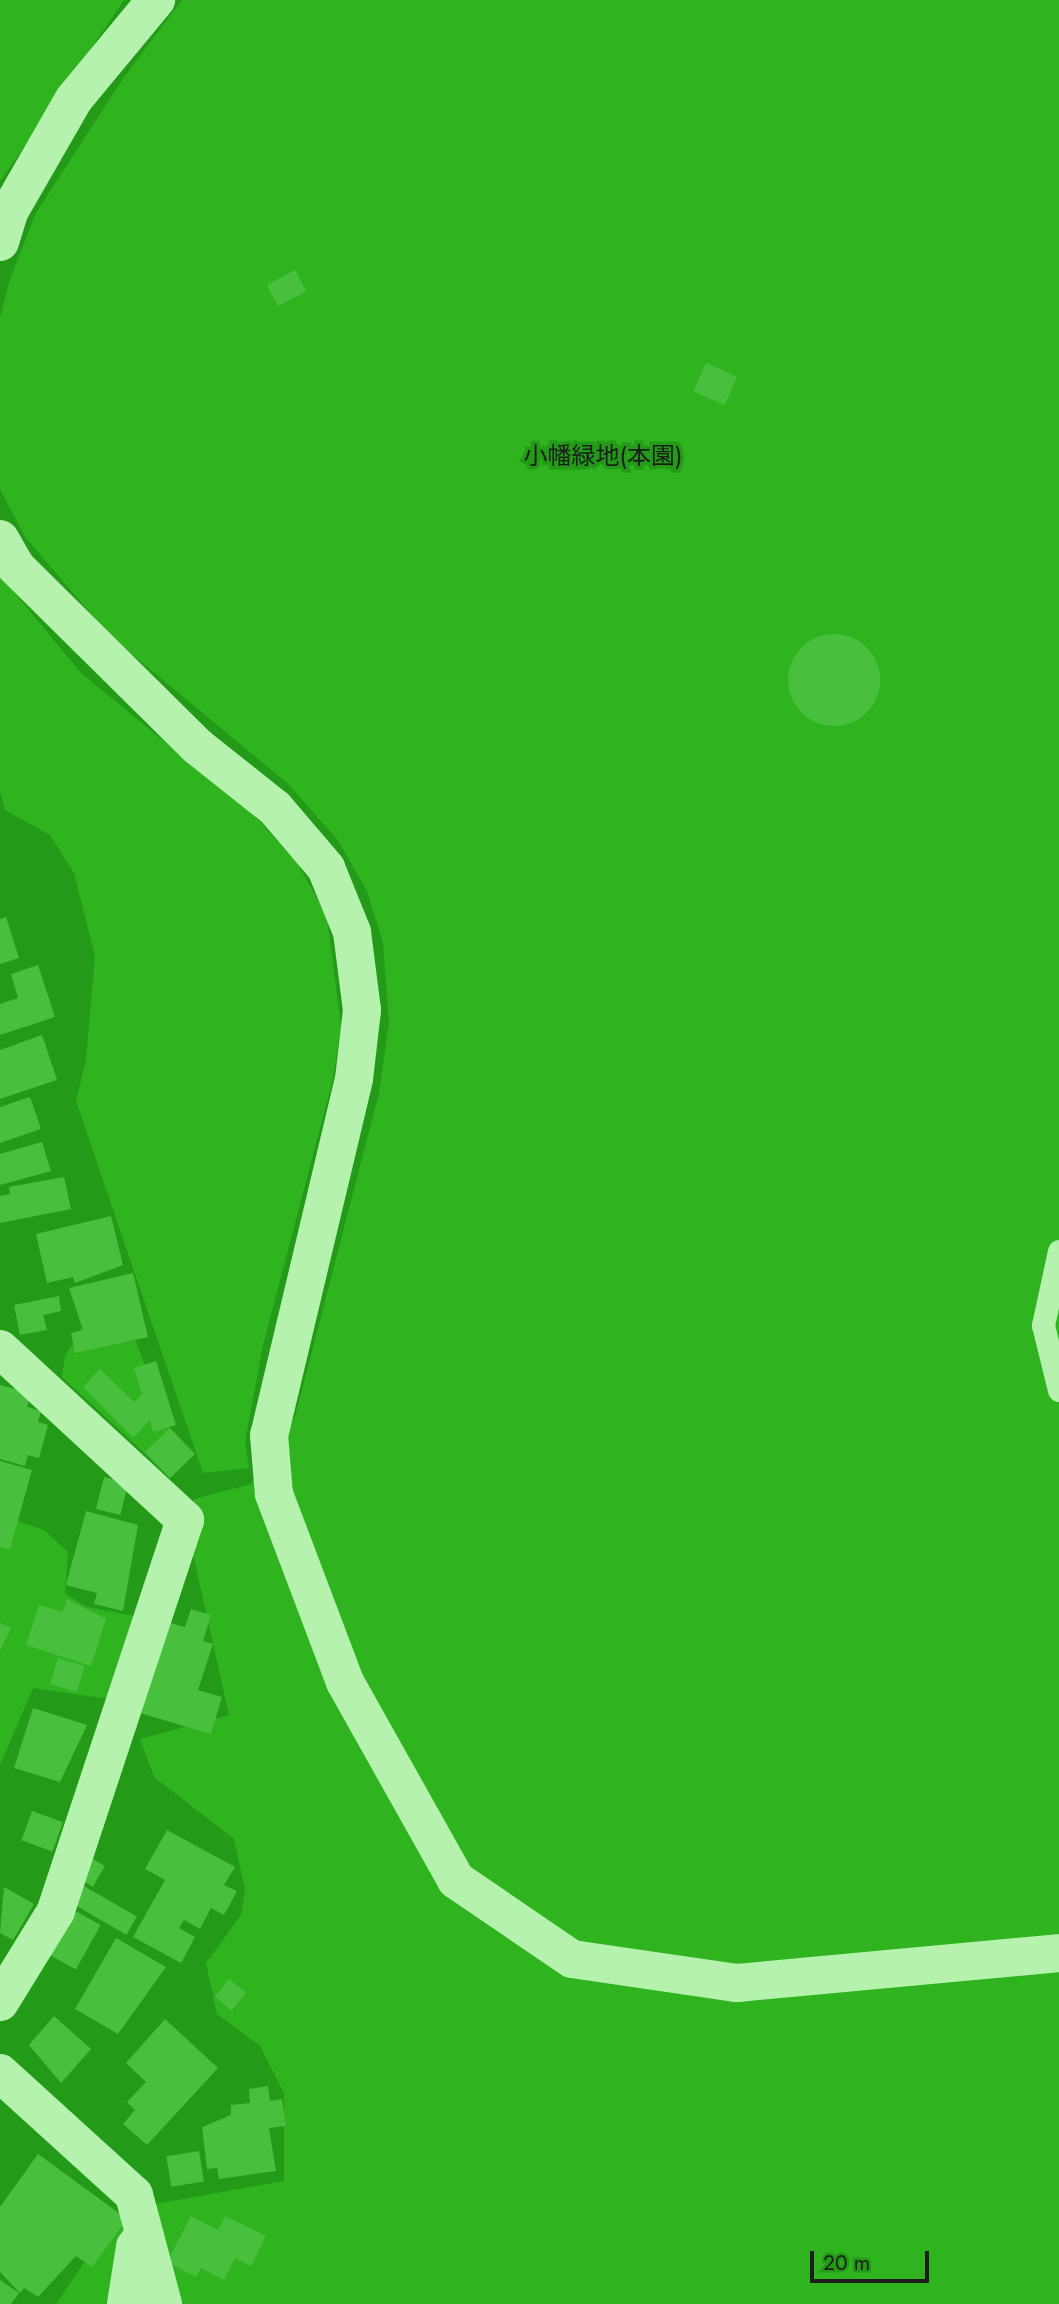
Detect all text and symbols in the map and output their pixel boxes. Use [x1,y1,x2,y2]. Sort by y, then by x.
park label: 小幡緑地(本園) [524,442,682,470]
scale bar [814,2238,933,2282]
text: 20 m [823,2248,870,2278]

